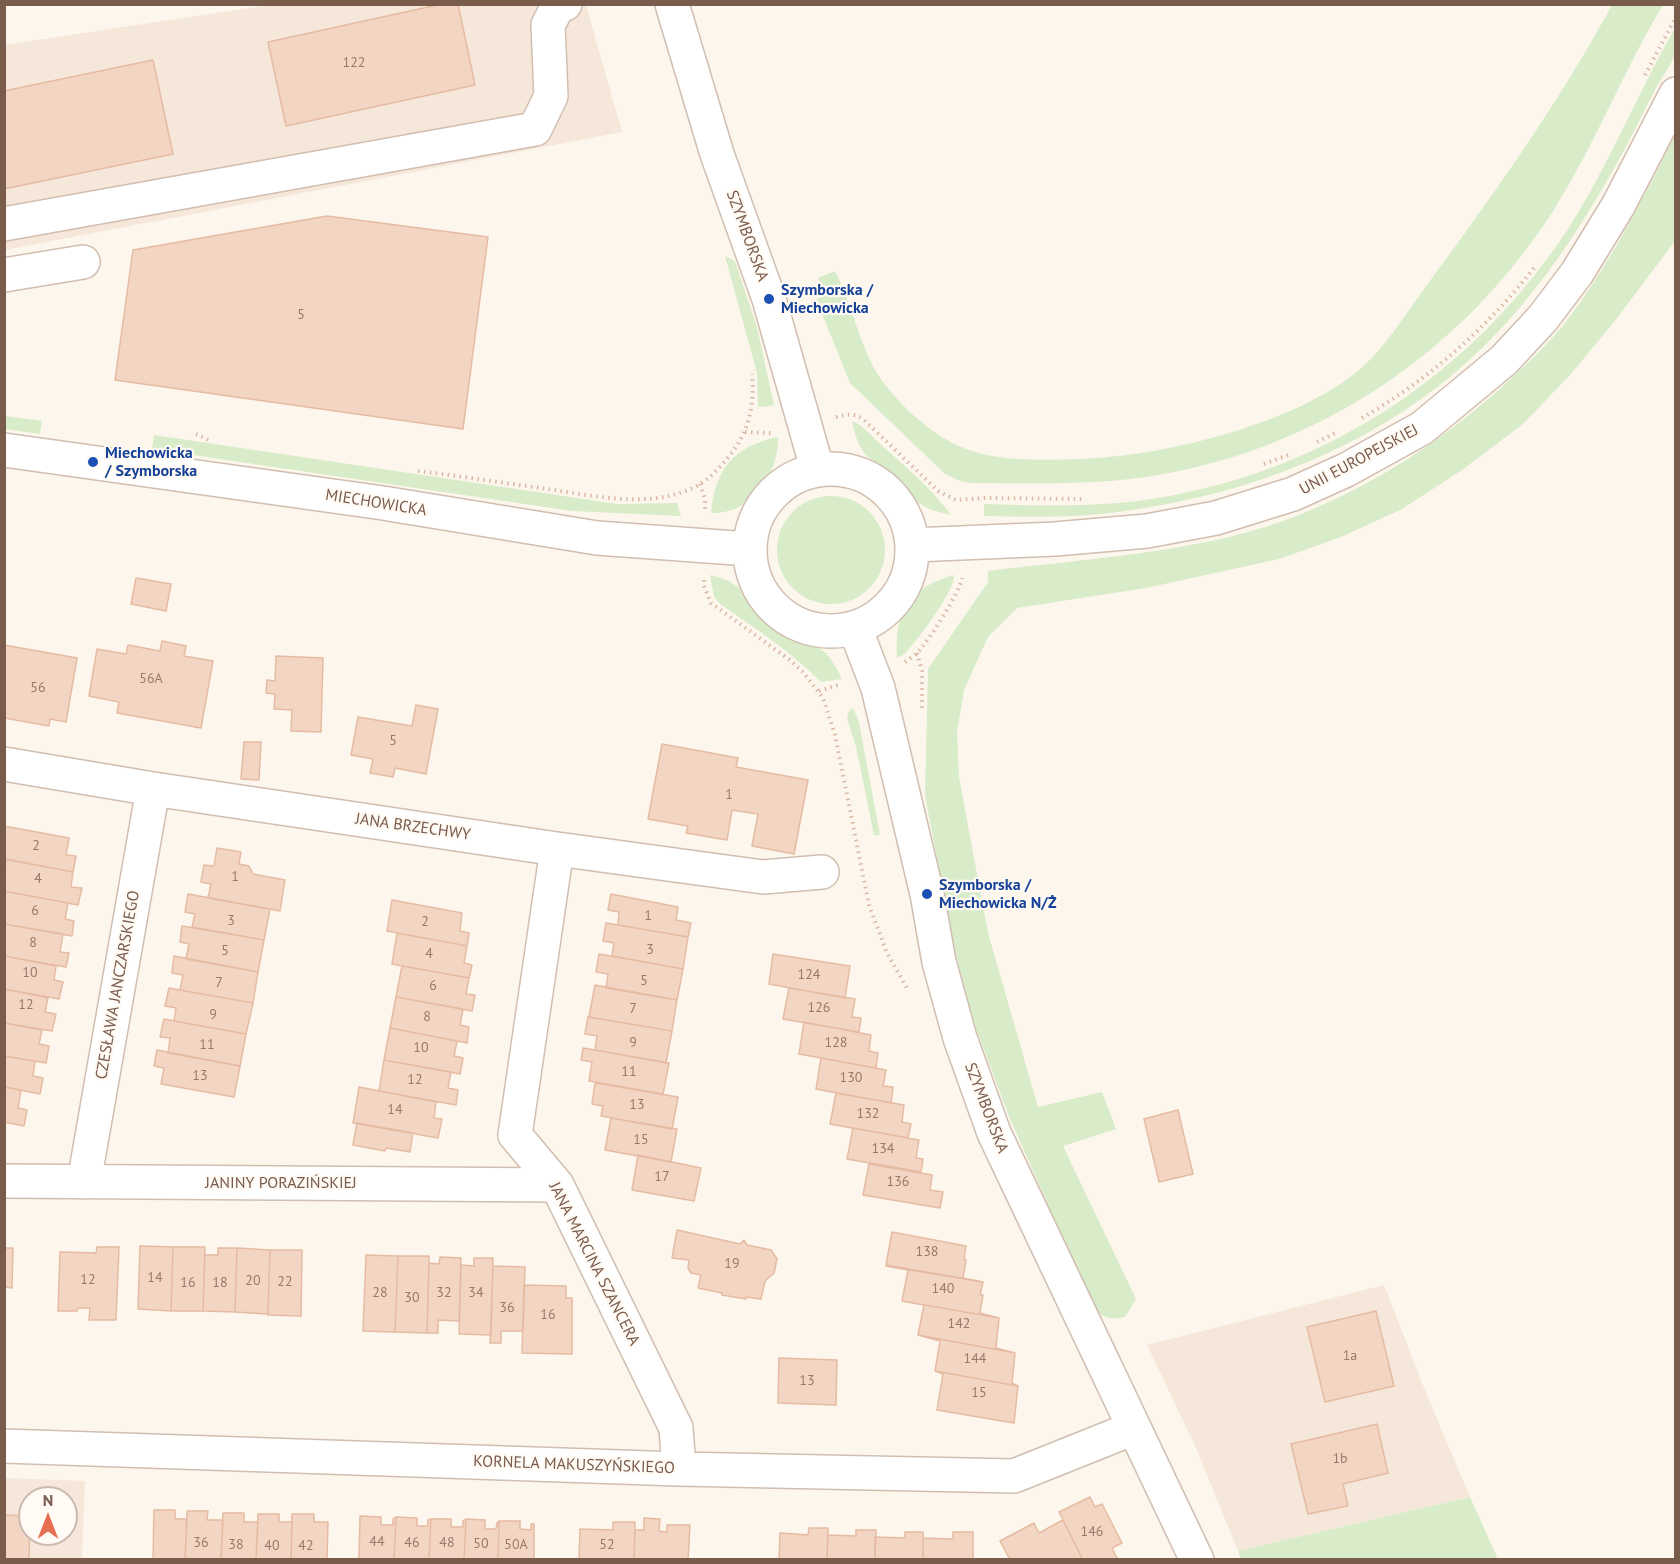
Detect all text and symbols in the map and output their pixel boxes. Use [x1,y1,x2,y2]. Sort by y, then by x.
house number: 122 [343,55,365,71]
street label: SZYMBORSKA [722,188,772,284]
place label: Szymborska / Miechowicka [781,280,873,318]
marker: Szymborska / Miechowicka [762,292,776,306]
house number: 5 [297,307,305,323]
street label: UNII EUROPEJSKIEJ [1296,421,1422,499]
place label: Miechowicka / Szymborska [105,443,197,481]
marker: Miechowicka / Szymborska [86,455,100,469]
street label: MIECHOWICKA [324,486,428,520]
house number: 56A [139,671,163,687]
house number: 56 [30,680,46,696]
house number: 5 [389,733,397,749]
house number: 1 [725,787,733,803]
street label: JANA BRZECHWY [354,809,472,845]
house number: 2 [32,838,40,854]
house number: 1 [231,869,239,885]
house number: 4 [34,871,42,887]
place label: Szymborska / Miechowicka N/Ż [939,875,1057,913]
marker: Szymborska / Miechowicka N/Ż [920,887,934,901]
street label: CZESŁAWA JANCZARSKIEGO [92,889,144,1081]
house number: 6 [31,903,39,919]
house number: 1 [644,908,652,924]
house number: 3 [227,913,235,929]
house number: 2 [421,914,429,930]
house number: 8 [29,935,37,951]
house number: 3 [646,942,654,958]
house number: 5 [221,943,229,959]
house number: 4 [425,946,433,962]
house number: 10 [22,965,38,981]
house number: 124 [798,967,820,983]
house number: 5 [640,973,648,989]
house number: 7 [215,975,223,991]
house number: 6 [429,978,437,994]
house number: 12 [18,997,34,1013]
house number: 126 [808,1000,830,1016]
house number: 7 [629,1001,637,1017]
house number: 9 [209,1007,217,1023]
house number: 8 [423,1009,431,1025]
house number: 9 [629,1035,637,1051]
house number: 128 [825,1035,847,1051]
house number: 11 [199,1037,215,1053]
house number: 10 [413,1040,429,1056]
street label: SZYMBORSKA [960,1060,1012,1156]
house number: 11 [621,1064,637,1080]
house number: 13 [192,1068,208,1084]
house number: 130 [840,1070,862,1086]
house number: 12 [407,1072,423,1088]
house number: 13 [629,1097,645,1113]
house number: 14 [387,1102,403,1118]
house number: 132 [857,1106,879,1122]
house number: 15 [633,1132,649,1148]
house number: 134 [872,1141,894,1157]
house number: 17 [654,1169,670,1185]
street label: JANINY PORAZIŃSKIEJ [205,1173,357,1193]
house number: 136 [887,1174,909,1190]
street label: JANA MARCINA SZANCERA [544,1179,644,1349]
house number: 138 [916,1244,938,1260]
house number: 19 [724,1256,740,1272]
house number: 14 [147,1270,163,1286]
house number: 12 [80,1272,96,1288]
house number: 20 [245,1273,261,1289]
house number: 22 [277,1274,293,1290]
house number: 16 [180,1275,196,1291]
house number: 18 [212,1275,228,1291]
house number: 140 [932,1281,954,1297]
house number: 28 [372,1285,388,1301]
house number: 32 [436,1285,452,1301]
house number: 34 [468,1285,484,1301]
house number: 30 [404,1290,420,1306]
house number: 36 [499,1300,515,1316]
house number: 16 [540,1307,556,1323]
house number: 142 [948,1316,970,1332]
house number: 1a [1343,1348,1357,1364]
house number: 144 [964,1351,986,1367]
house number: 13 [799,1373,815,1389]
house number: 15 [971,1385,987,1401]
house number: 1b [1332,1451,1348,1467]
street label: KORNELA MAKUSZYŃSKIEGO [473,1452,675,1478]
north arrow [18,1486,78,1546]
text: N [43,1490,53,1510]
house number: 146 [1081,1524,1103,1540]
house number: 44 [369,1534,385,1550]
house number: 36 [193,1535,209,1551]
house number: 46 [404,1535,420,1551]
house number: 48 [439,1535,455,1551]
house number: 50 [473,1536,489,1552]
house number: 38 [228,1537,244,1553]
house number: 50A [504,1537,528,1553]
house number: 52 [599,1537,615,1553]
house number: 40 [264,1538,280,1554]
house number: 42 [298,1538,314,1554]

